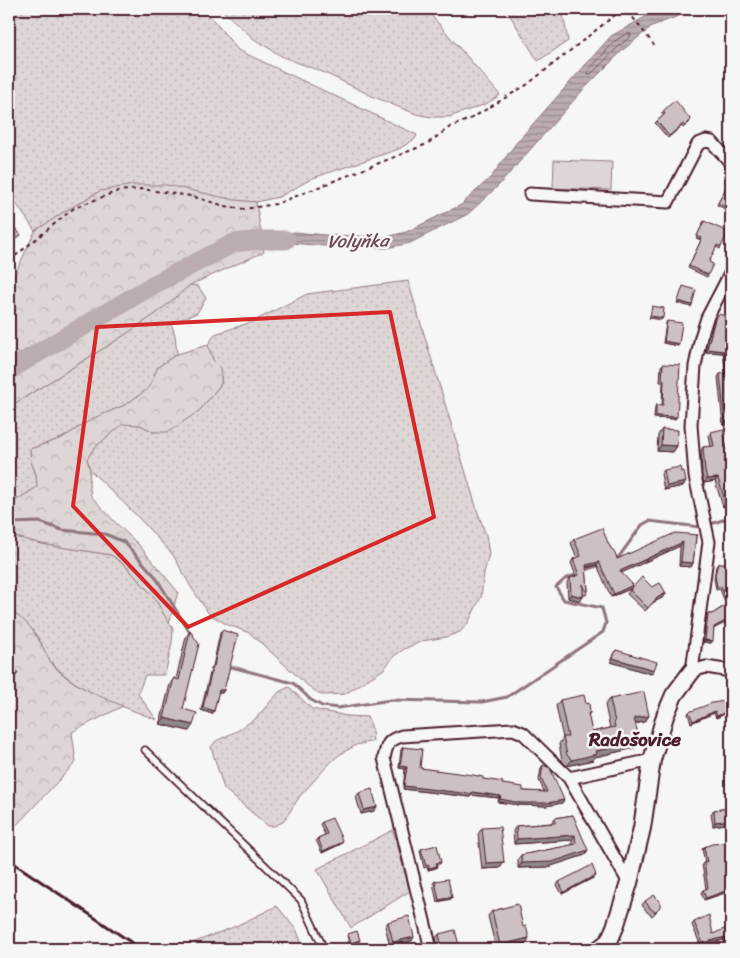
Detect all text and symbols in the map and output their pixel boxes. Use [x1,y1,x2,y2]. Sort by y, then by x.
water label: Volyňka [327,224,391,258]
district label: Radošovice [588,723,681,756]

